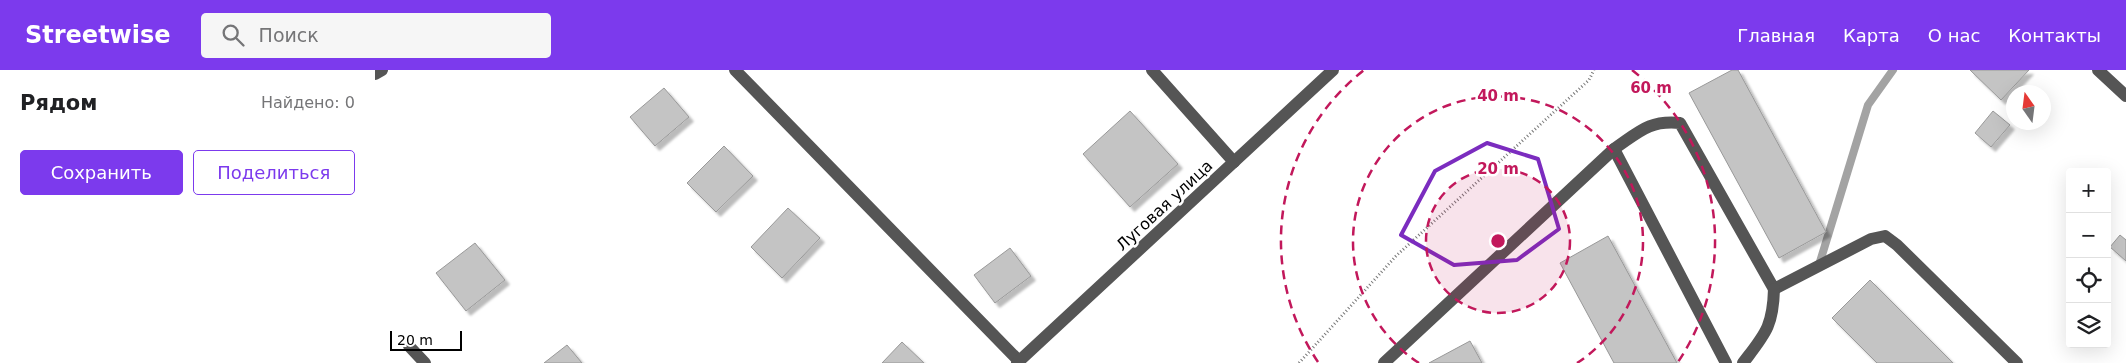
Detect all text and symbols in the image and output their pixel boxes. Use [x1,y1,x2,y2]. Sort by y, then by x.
search box [201,13,551,58]
text: Streetwise [25,21,171,49]
icon: search [219,21,247,49]
text: Поиск [259,24,319,46]
text: Главная [1737,25,1815,46]
text: Карта [1843,25,1900,46]
text: О нас [1928,25,1980,46]
text: Контакты [2008,25,2101,46]
text: 60 m [1630,79,1672,97]
north arrow [2006,85,2051,130]
text: 40 m [1477,87,1519,105]
text: Рядом [20,91,97,115]
text: Найдено: 0 [261,93,355,112]
button: Сохранить [20,150,183,195]
button: Поделиться [193,150,355,195]
street label: Луговая улица [1112,156,1216,255]
text: 20 m [1477,160,1519,178]
map controls [2066,168,2111,348]
button: + [2066,168,2111,213]
button: − [2066,213,2111,258]
centre of rings [1489,232,1507,250]
button: locate [2066,258,2111,303]
button: layers [2066,303,2111,348]
scale bar [390,328,463,351]
text: 20 m [397,332,433,348]

